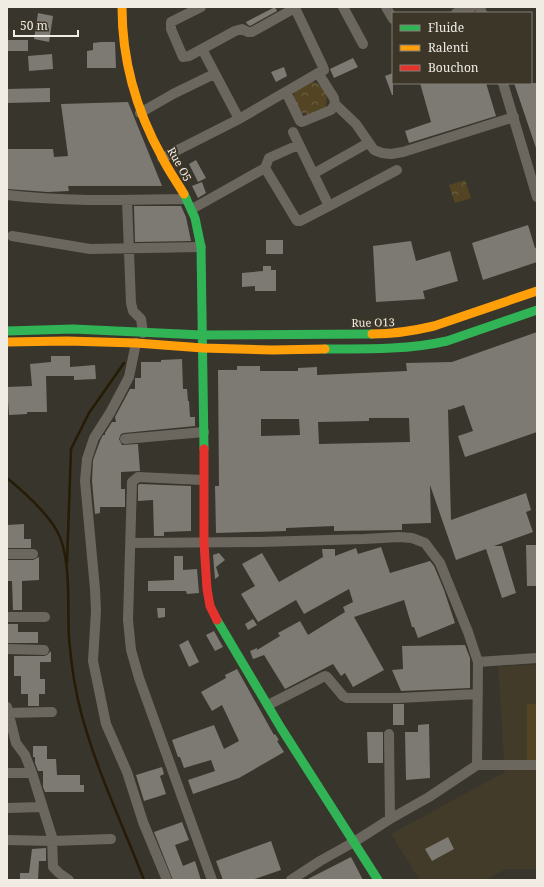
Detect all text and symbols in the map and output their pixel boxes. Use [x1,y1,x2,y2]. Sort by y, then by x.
scale bar [14,12,78,38]
legend [392,12,532,84]
text: 50 m [20,17,48,34]
text: Fluide [428,19,464,36]
text: Ralenti [428,39,469,56]
text: Bouchon [428,59,479,76]
street label: Rue O5 [164,144,196,184]
street label: Rue O13 [351,314,395,330]

